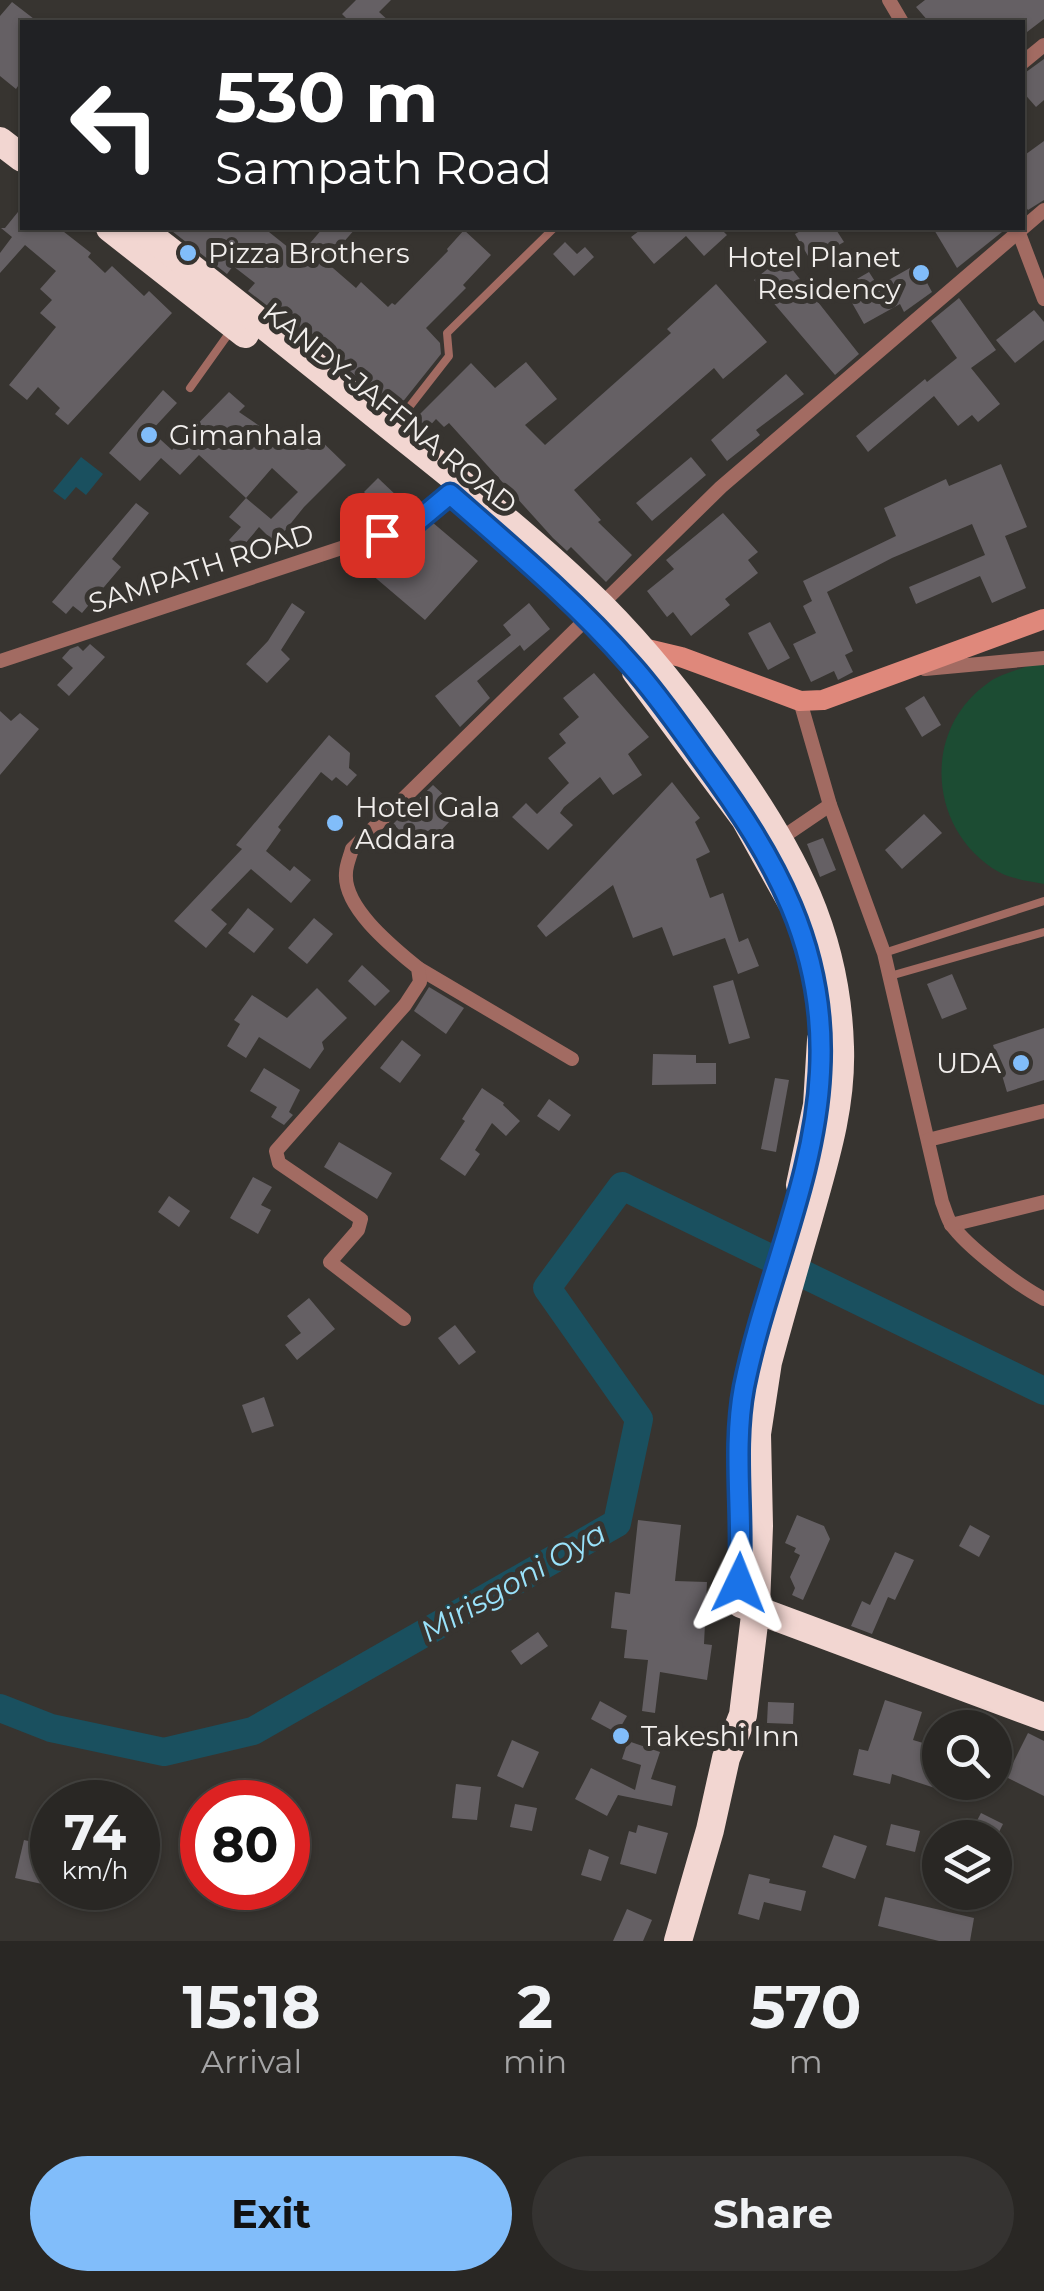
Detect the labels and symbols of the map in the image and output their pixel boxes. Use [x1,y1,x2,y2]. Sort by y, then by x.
place label: Pizza Brothers [208,236,410,270]
place label: Hotel Planet Residency [727,240,902,306]
marker: Pizza Brothers [177,242,199,264]
marker: Hotel Planet Residency [910,262,932,284]
street label: KANDY-JAFFNA ROAD [256,295,524,521]
place label: Gimanhala [169,418,323,452]
marker: Gimanhala [138,424,160,446]
pin [340,493,425,578]
street label: SAMPATH ROAD [84,516,318,620]
place label: Hotel Gala Addara [355,790,500,856]
marker: Hotel Gala Addara [324,812,346,834]
place label: UDA [936,1046,1002,1080]
marker: UDA [1010,1052,1032,1074]
water label: Mirisgoni Oya [414,1514,612,1650]
position arrow [687,1531,791,1635]
place label: Takeshi Inn [641,1719,800,1753]
marker: Takeshi Inn [610,1725,632,1747]
speed limit sign: 80 [180,1780,310,1910]

